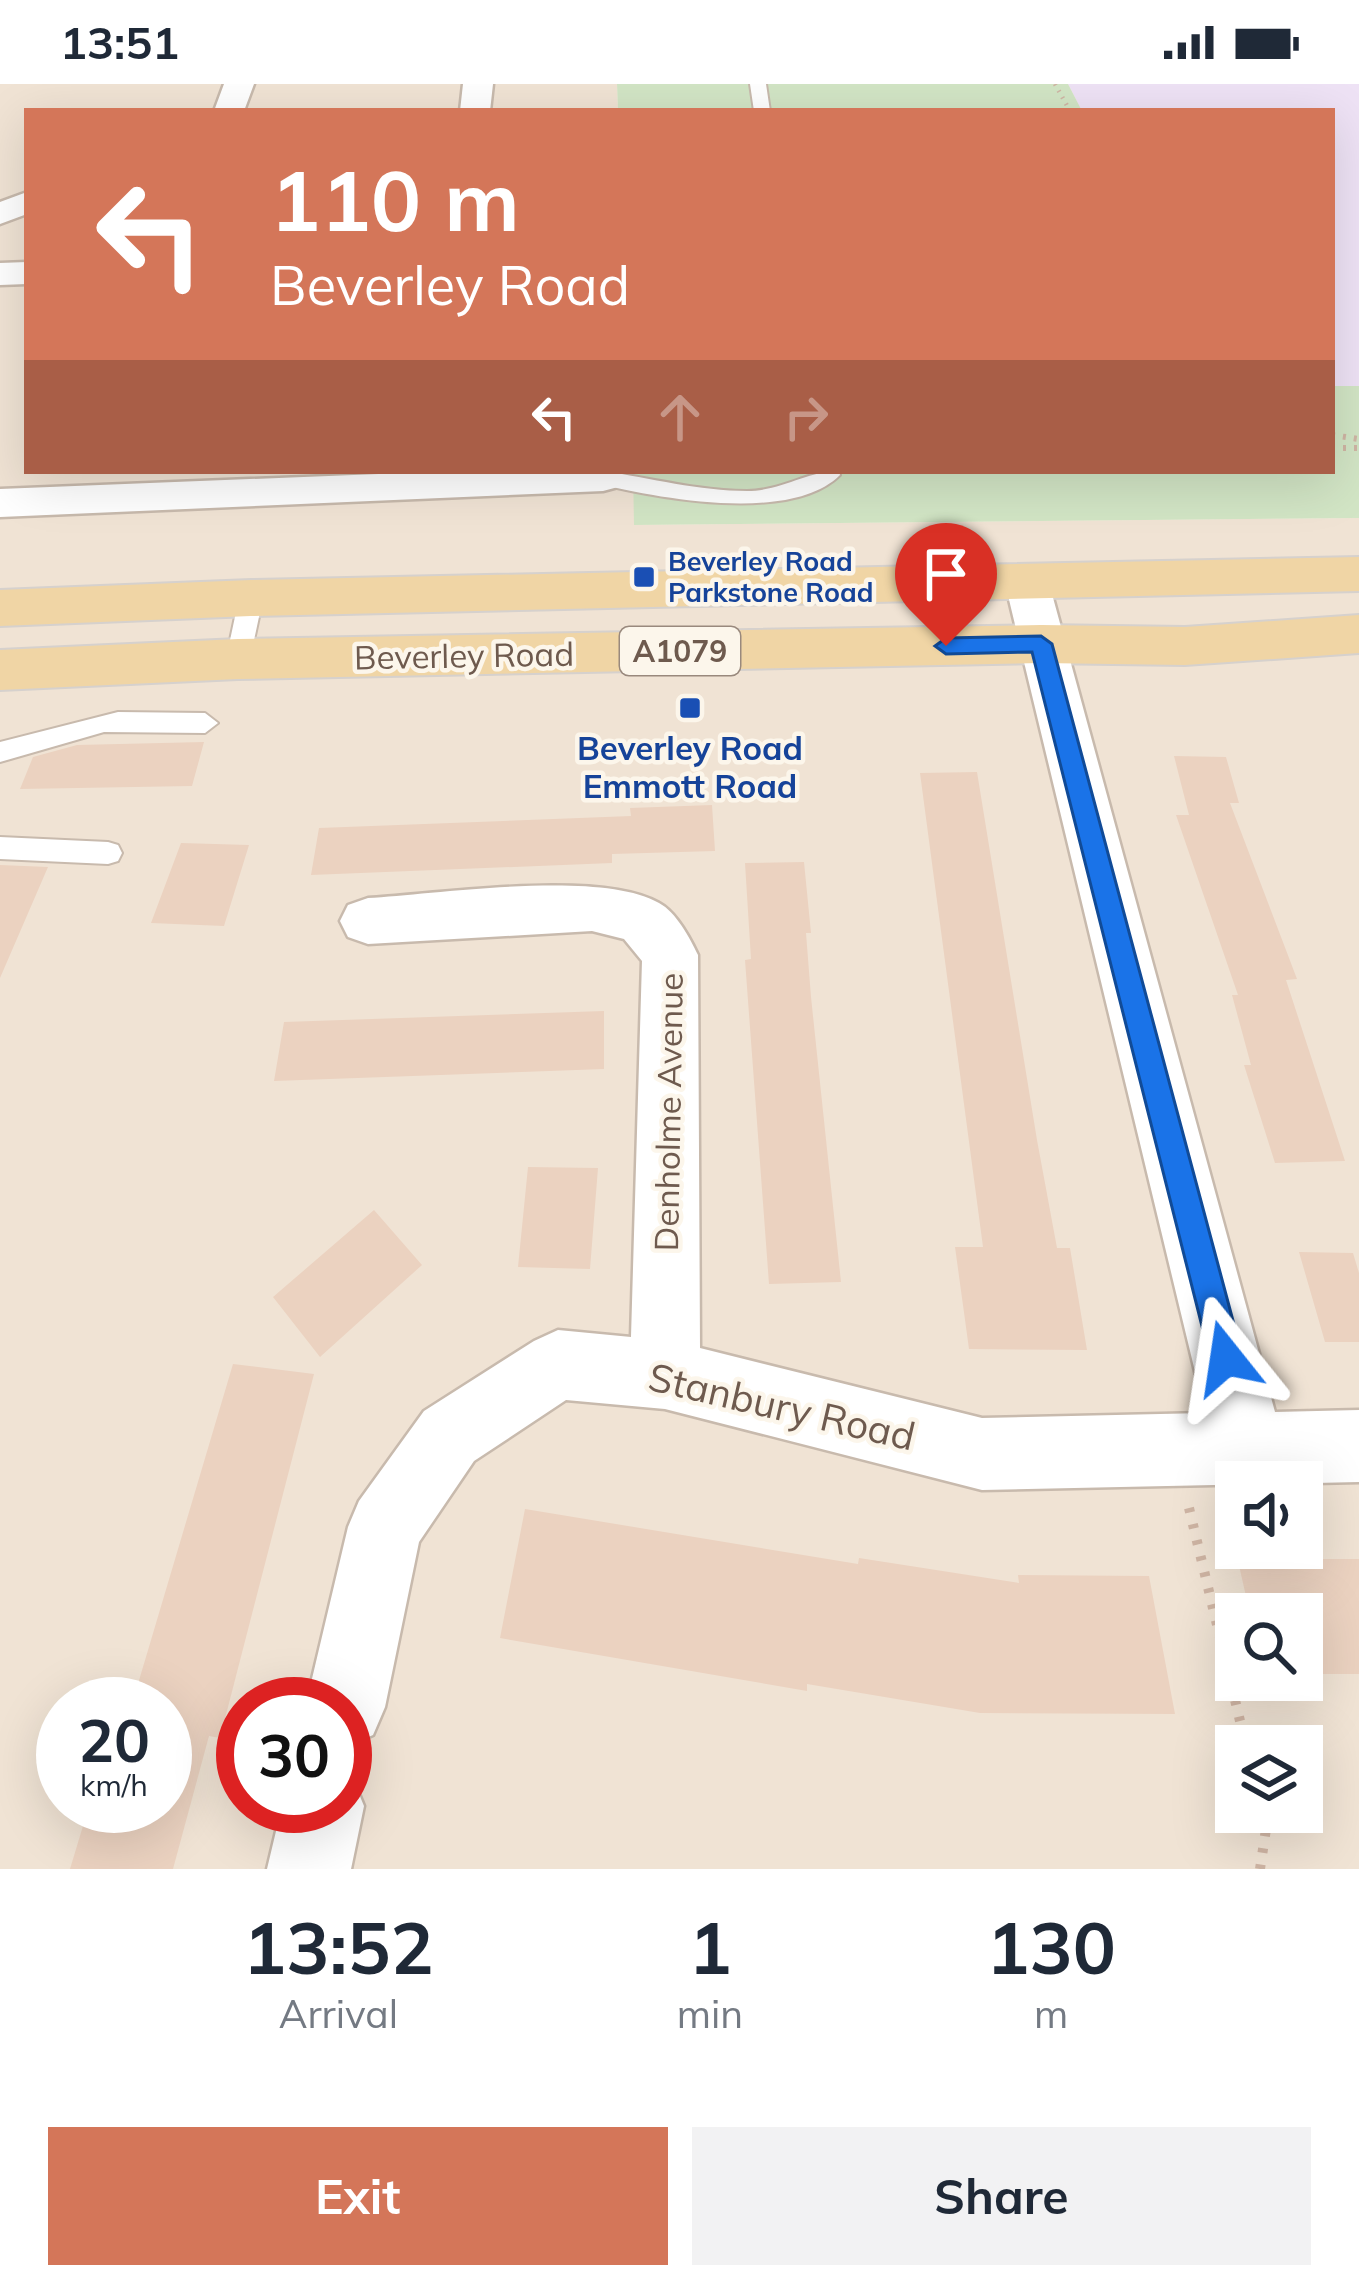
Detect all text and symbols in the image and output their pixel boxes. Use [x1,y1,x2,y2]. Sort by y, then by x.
text: 13:51 [60,14,179,70]
text: 110 m [270,147,520,252]
icon: left [72,156,228,312]
text: Beverley Road [270,251,630,319]
icon: left [521,384,587,450]
icon: ahead [647,384,713,450]
icon: right [773,384,839,450]
pin [895,523,997,646]
icon: arrive [913,541,979,607]
place label: Beverley Road Parkstone Road [668,544,873,609]
marker: Beverley Road Parkstone Road [631,564,657,590]
road number: A1079 [620,627,740,675]
street label: Beverley Road [354,633,574,677]
marker: Beverley Road Emmott Road [677,695,703,721]
place label: Beverley Road Emmott Road [577,727,803,806]
street label: Denholme Avenue [645,972,691,1252]
position arrow [1163,1295,1289,1421]
street label: Stanbury Road [644,1352,920,1460]
map controls [1215,1461,1323,1833]
button: sound [1215,1461,1323,1569]
button: search [1215,1593,1323,1701]
speed limit sign: 30 [216,1677,372,1833]
text: 20 [78,1702,150,1777]
button: layers [1215,1725,1323,1833]
text: km/h [80,1766,148,1804]
text: 13:52 [243,1902,434,1992]
text: 1 [688,1902,732,1992]
text: 130 [986,1902,1116,1992]
text: Arrival [279,1989,398,2038]
text: min [677,1989,743,2038]
text: m [1034,1989,1068,2038]
button: Exit [48,2127,668,2265]
button: Share [692,2127,1311,2265]

